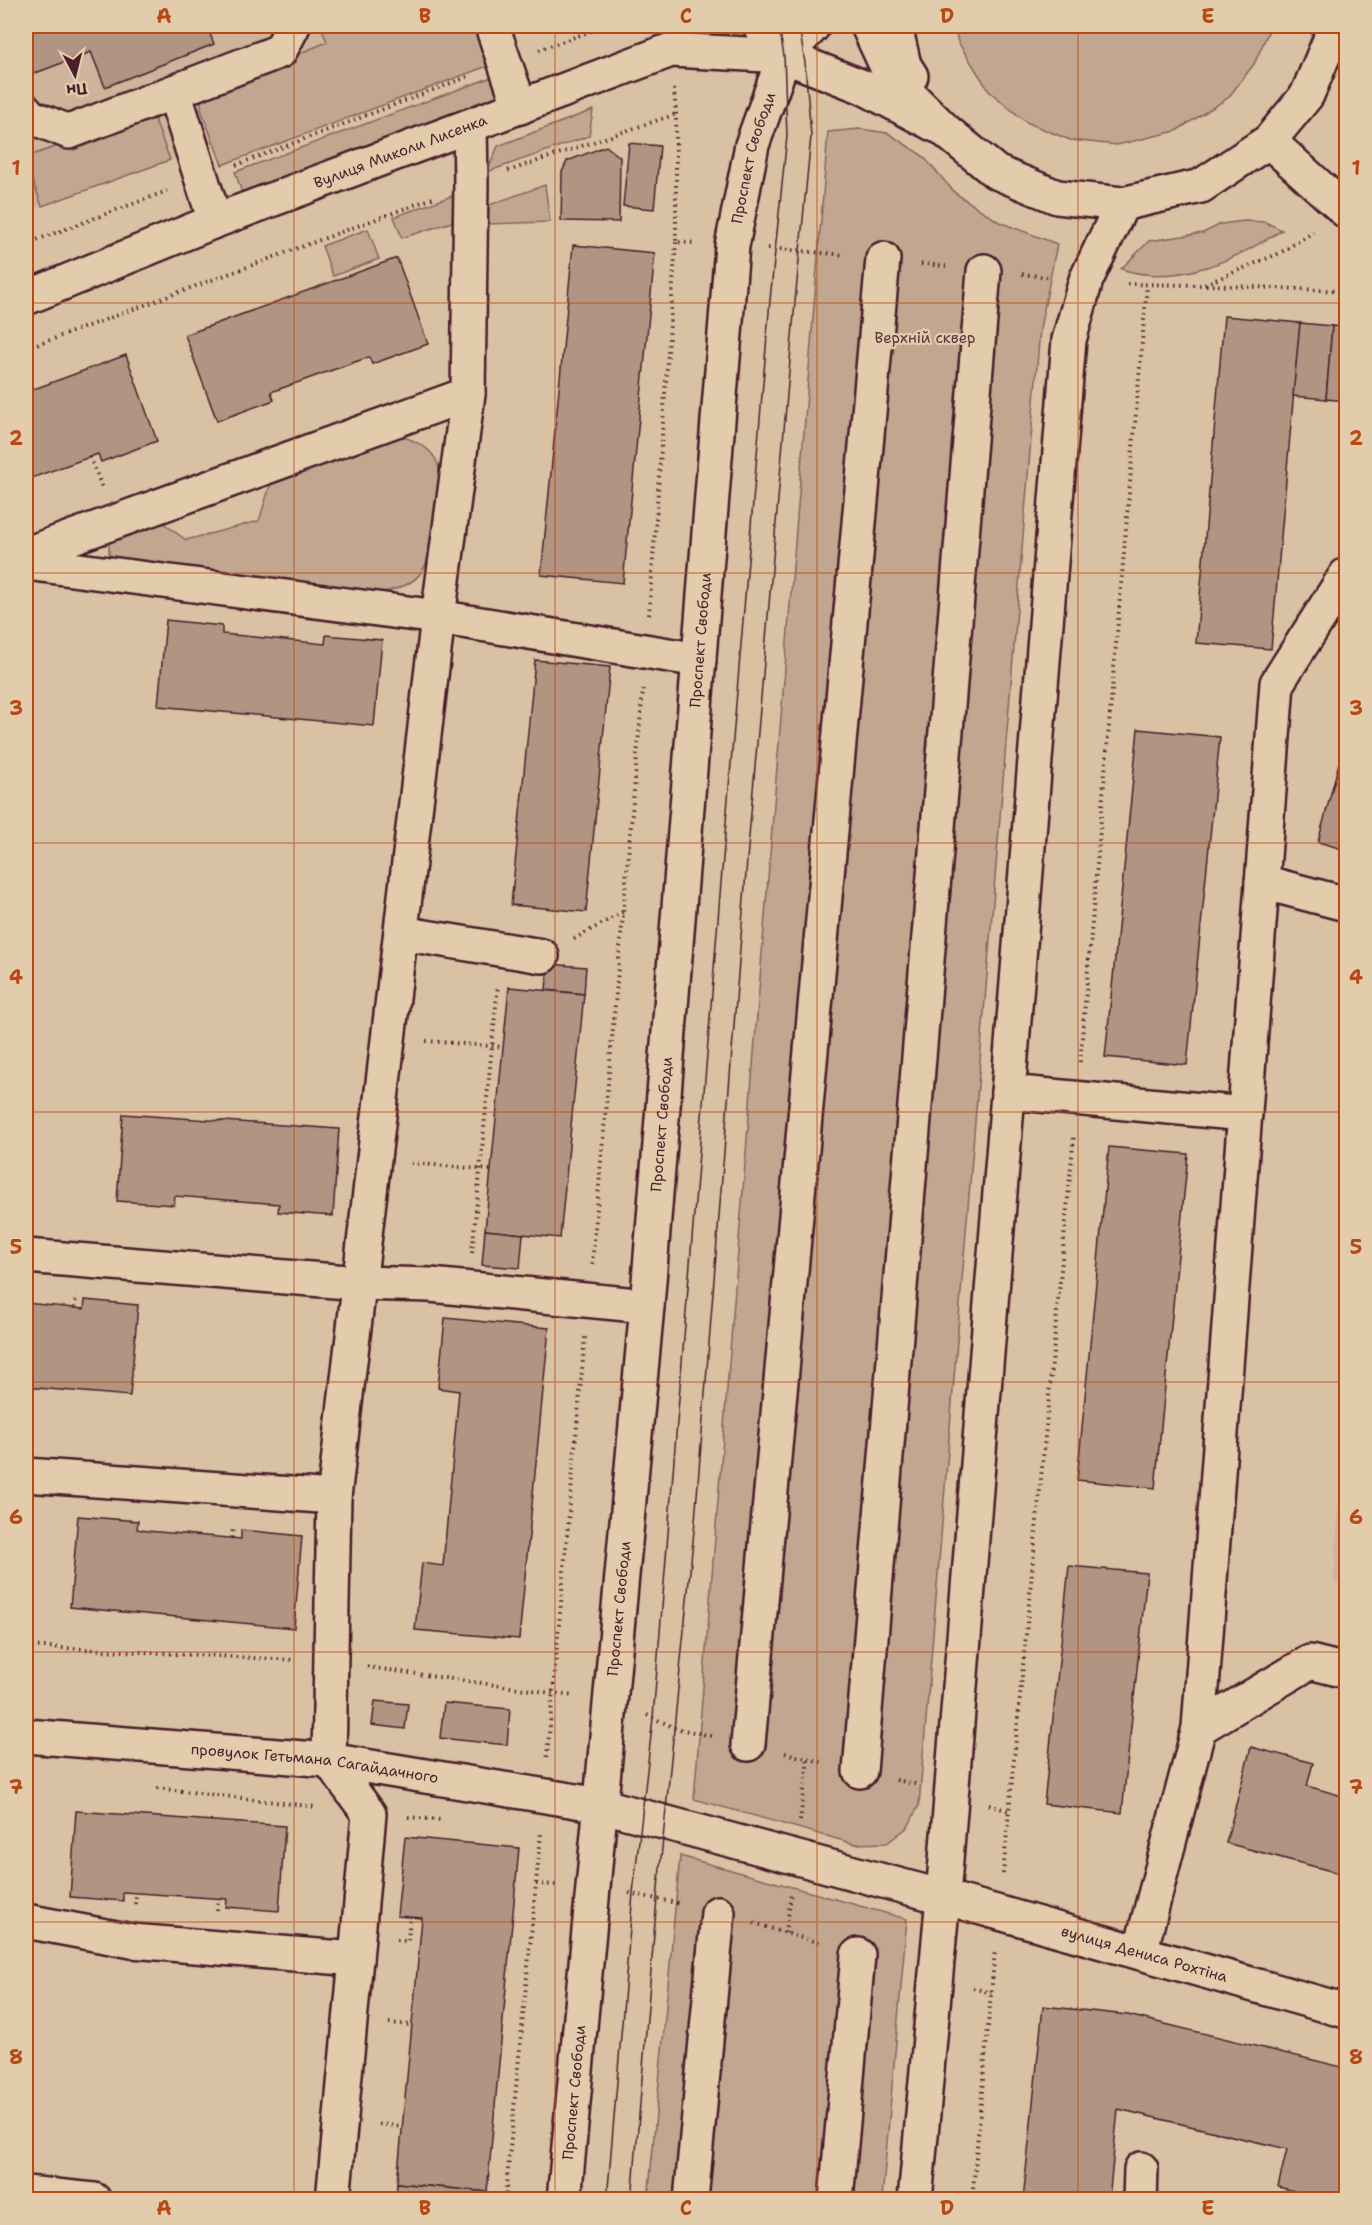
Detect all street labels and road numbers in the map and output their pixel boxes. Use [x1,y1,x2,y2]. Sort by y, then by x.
street label: Проспект Свободи [727,89,780,225]
street label: Вулиця Миколи Лисенка [311,110,490,193]
street label: Проспект Свободи [685,571,716,708]
street label: Проспект Свободи [646,1056,677,1193]
street label: Проспект Свободи [603,1540,635,1677]
street label: провулок Гетьмана Сагайдачного [190,1739,440,1788]
street label: вулиця Дениса Рохтіна [1059,1921,1230,1987]
street label: Проспект Свободи [558,2024,590,2161]

